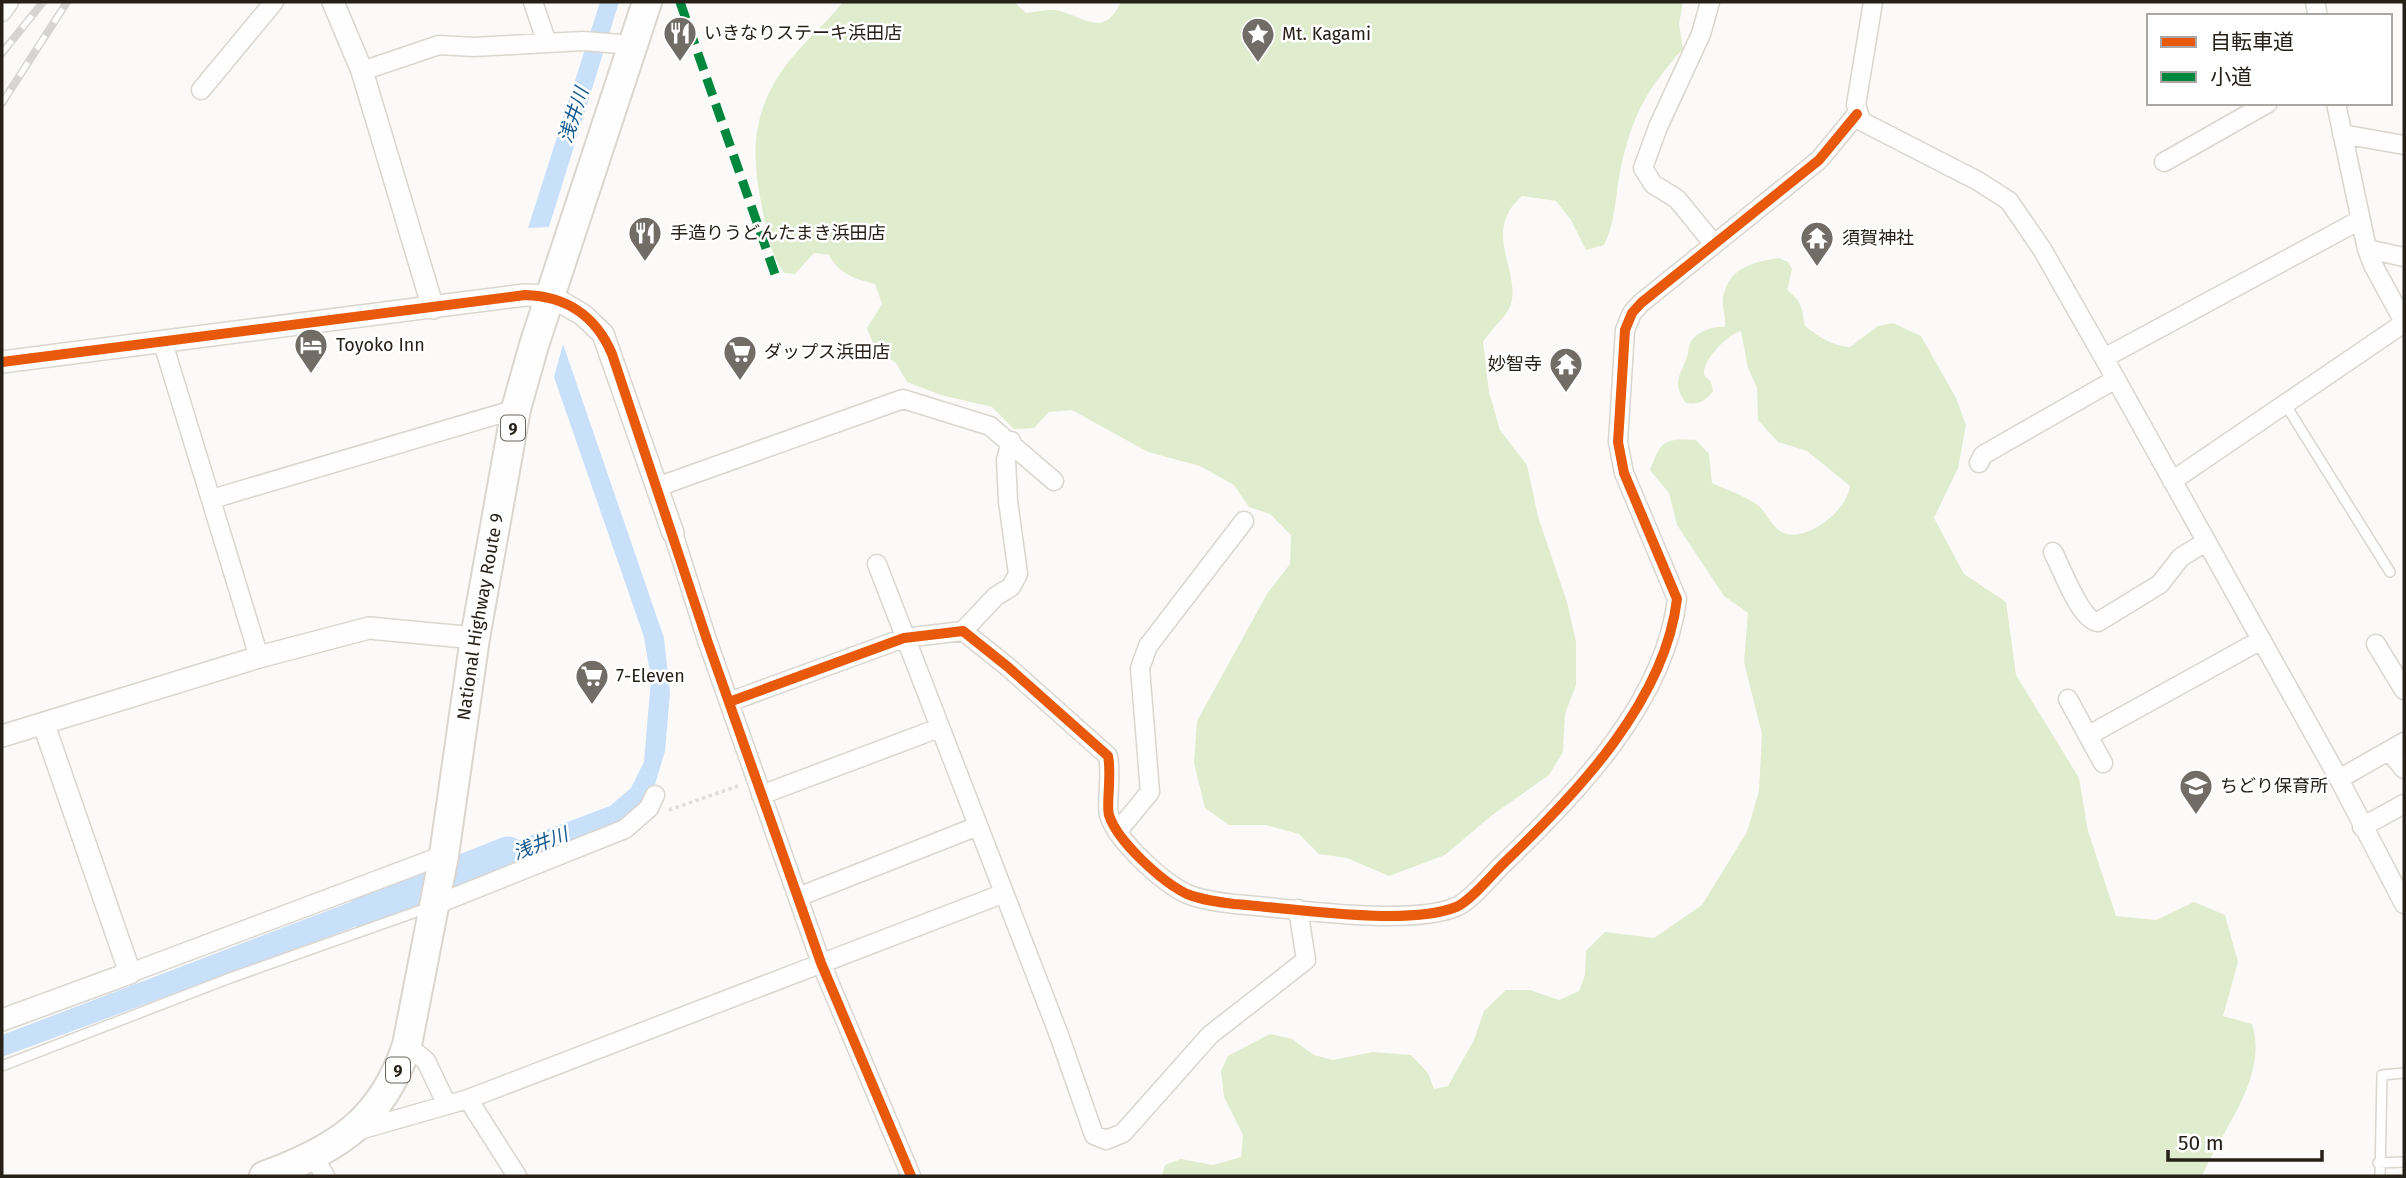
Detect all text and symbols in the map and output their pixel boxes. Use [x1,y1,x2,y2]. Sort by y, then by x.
restaurant icon: いきなりステーキ浜田店 [661,14,699,63]
legend [2147,14,2392,105]
place icon: Mt. Kagami [1239,15,1277,64]
place label: いきなりステーキ浜田店 [704,22,902,44]
place label: Mt. Kagami [1282,23,1371,45]
text: 自転車道 [2210,29,2294,55]
text: 小道 [2210,64,2252,90]
water label: 浅井川 [554,83,594,146]
restaurant icon: 手造りうどんたまき浜田店 [626,214,664,263]
temple icon: 須賀神社 [1798,219,1836,268]
place label: 手造りうどんたまき浜田店 [670,222,885,244]
place label: 須賀神社 [1842,227,1914,249]
hotel icon: Toyoko Inn [292,326,330,375]
supermarket icon: ダップス浜田店 [721,333,759,382]
place label: Toyoko Inn [336,334,425,356]
place label: ダップス浜田店 [764,341,890,363]
temple icon: 妙智寺 [1547,345,1585,394]
place label: 妙智寺 [1488,353,1542,375]
road number: 9 [501,416,525,440]
street label: National Highway Route 9 [452,512,508,722]
supermarket icon: 7-Eleven [573,657,611,706]
place label: 7-Eleven [616,665,685,687]
school or university icon: ちどり保育所 [2177,767,2215,816]
place label: ちどり保育所 [2220,775,2328,797]
water label: 浅井川 [509,822,573,864]
road number: 9 [386,1058,410,1082]
scale bar [2168,1118,2322,1162]
text: 50 m [2178,1130,2224,1156]

